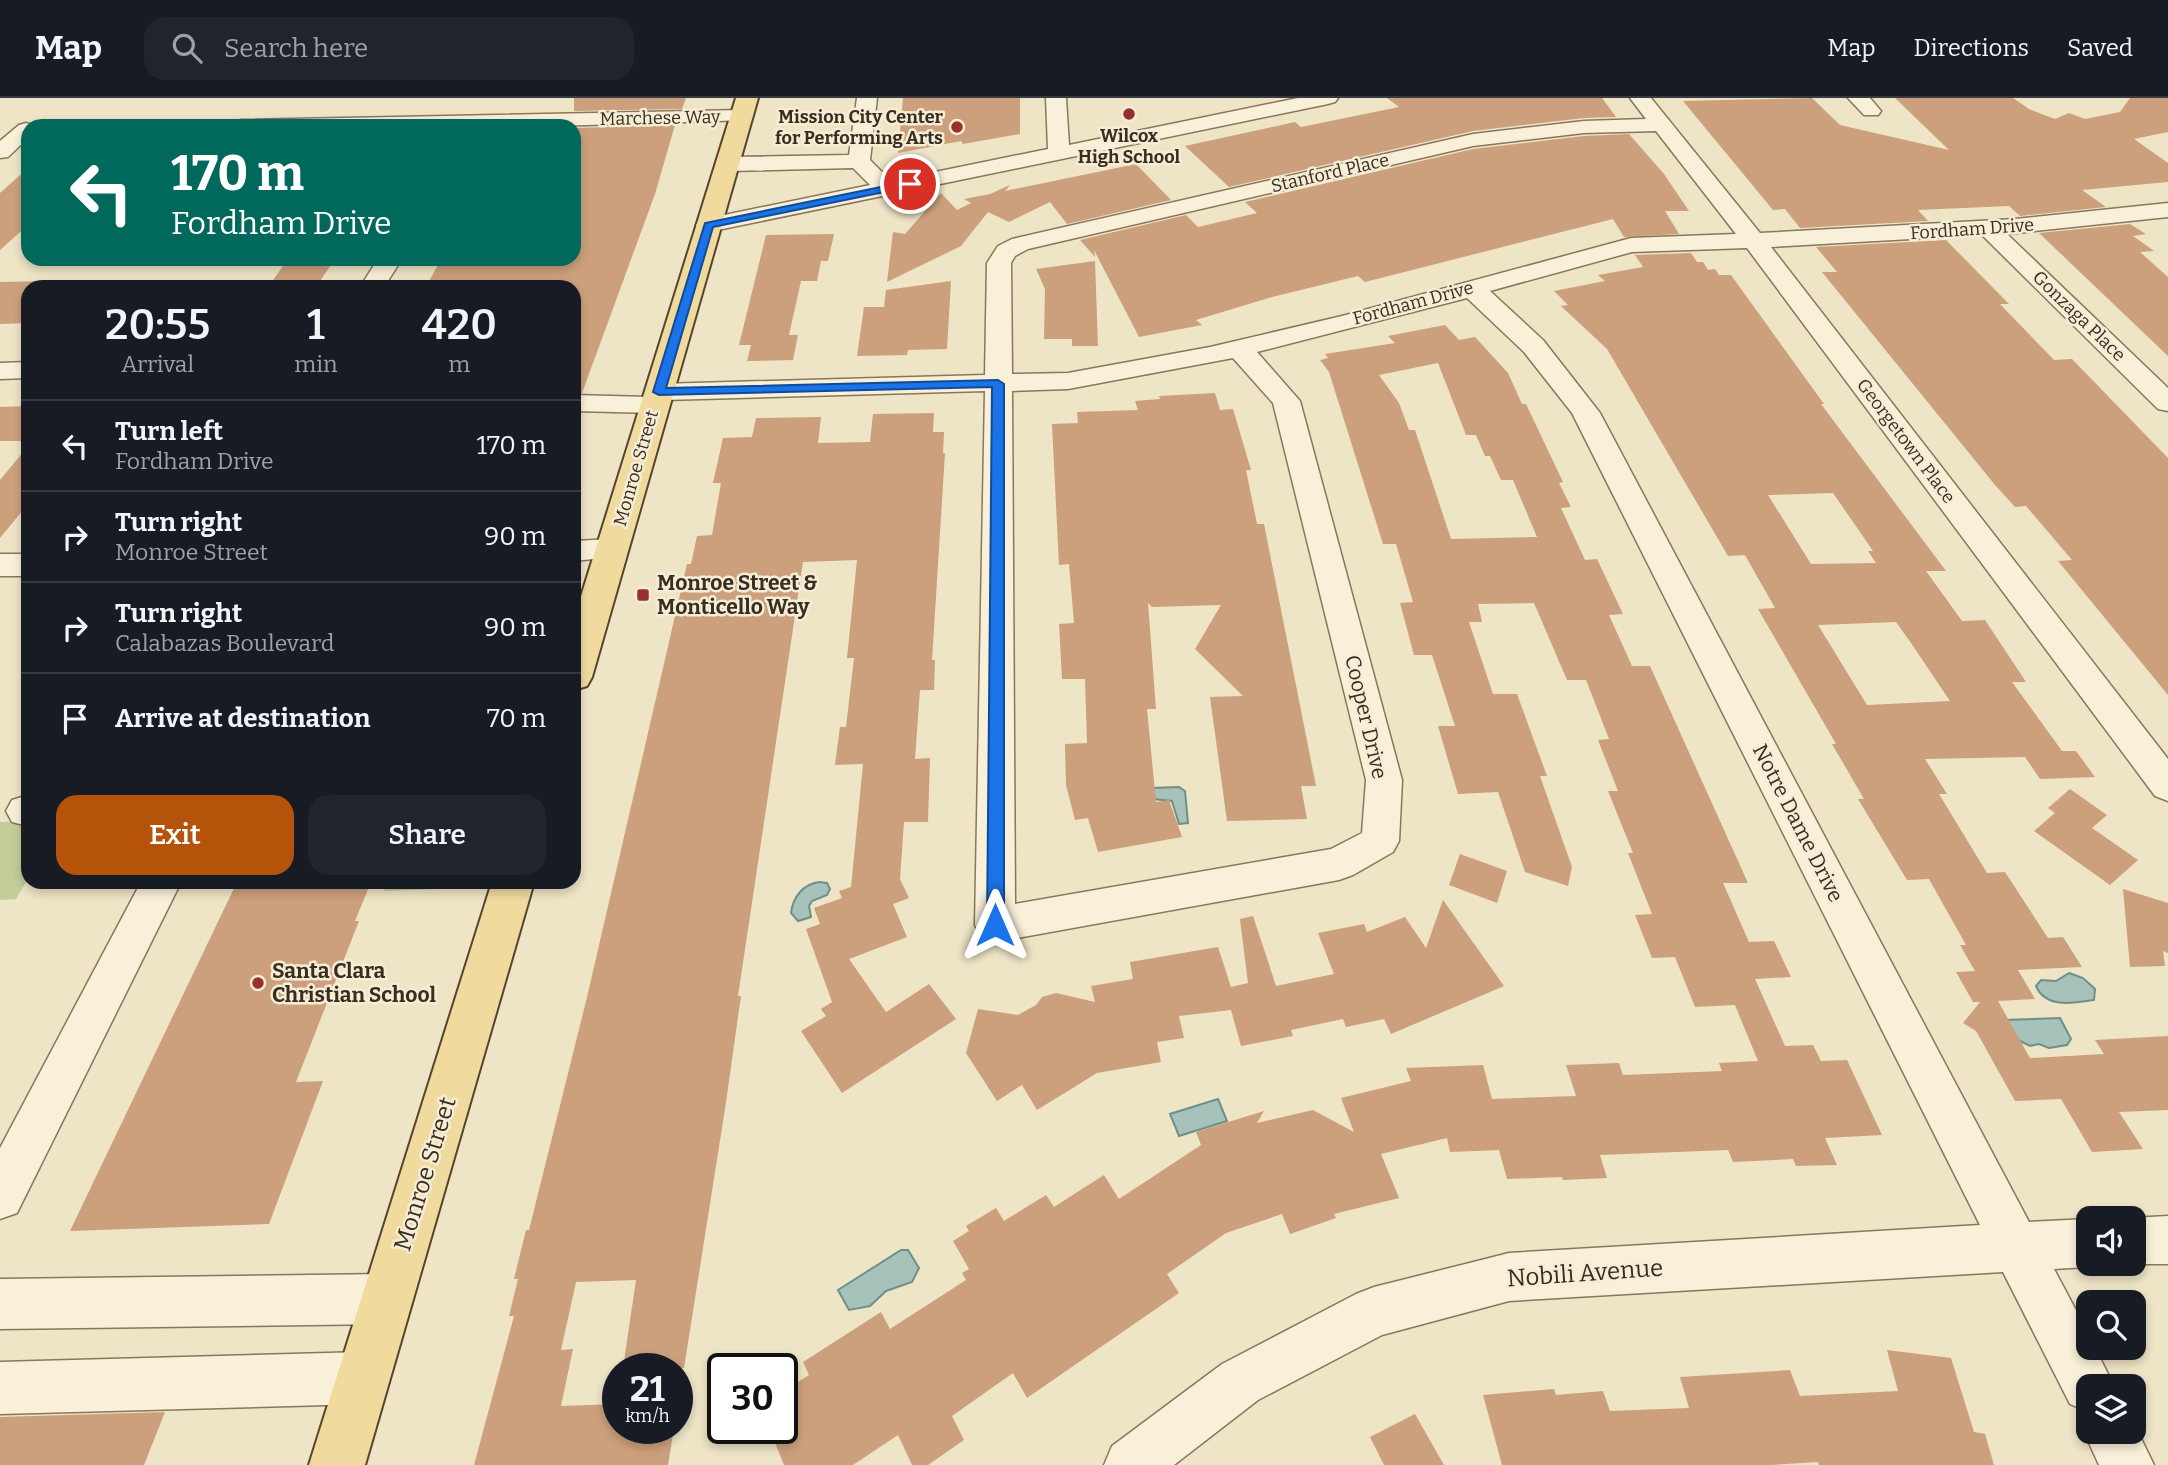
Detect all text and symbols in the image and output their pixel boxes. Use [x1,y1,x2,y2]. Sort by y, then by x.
search box [144,17,634,80]
text: Map [35,28,102,68]
icon: search [168,29,206,67]
text: Search here [224,33,368,64]
text: Map [1827,34,1876,62]
text: Directions [1914,34,2029,62]
text: Saved [2067,34,2133,62]
street label: Marchese Way [599,106,721,130]
place label: Mission City Center for Performing Arts [775,106,944,149]
marker: Wilcox High School [1121,106,1137,122]
marker: Mission City Center for Performing Arts [949,119,965,135]
place label: Wilcox High School [1078,125,1181,168]
text: 170 m [171,144,304,203]
icon: left [56,147,147,238]
street label: Stanford Place [1269,149,1391,197]
pin [880,154,940,214]
icon: arrive [891,165,929,203]
text: Fordham Drive [171,204,391,242]
street label: Fordham Drive [1909,214,2035,244]
street label: Gonzaga Place [2028,266,2130,366]
street label: Fordham Drive [1350,276,1476,330]
text: 20:55 [105,300,210,350]
text: 1 [307,300,325,350]
text: 420 [422,300,497,350]
text: Arrival [121,350,194,378]
text: min [294,350,338,378]
text: m [448,350,470,378]
street label: Georgetown Place [1852,374,1960,508]
street label: Monroe Street [609,407,663,529]
text: Turn left [115,416,223,447]
icon: left [56,427,94,465]
text: 170 m [476,430,546,461]
text: Fordham Drive [115,447,273,475]
text: Turn right [115,507,242,538]
icon: right [56,518,94,556]
text: 90 m [484,521,546,552]
text: Monroe Street [115,538,268,566]
place label: Monroe Street & Monticello Way [657,570,817,620]
marker: Monroe Street & Monticello Way [635,587,651,603]
text: Turn right [115,598,242,629]
icon: right [56,609,94,647]
text: 90 m [484,612,546,643]
text: Calabazas Boulevard [115,629,334,657]
street label: Cooper Drive [1339,653,1393,781]
icon: arrive [56,700,94,738]
text: Arrive at destination [115,703,370,734]
text: 70 m [487,703,546,734]
street label: Notre Dame Drive [1747,740,1849,906]
button: Exit [56,795,294,875]
button: Share [308,795,546,875]
position arrow [958,888,1032,962]
place label: Santa Clara Christian School [272,958,437,1008]
marker: Santa Clara Christian School [250,975,266,991]
street label: Monroe Street [388,1093,462,1254]
map controls [2076,1206,2146,1444]
button: sound [2076,1206,2146,1276]
street label: Nobili Avenue [1506,1254,1664,1292]
button: search [2076,1290,2146,1360]
speed limit sign: 30 [707,1353,798,1444]
text: 21 [630,1368,665,1410]
button: layers [2076,1374,2146,1444]
text: km/h [625,1405,670,1427]

